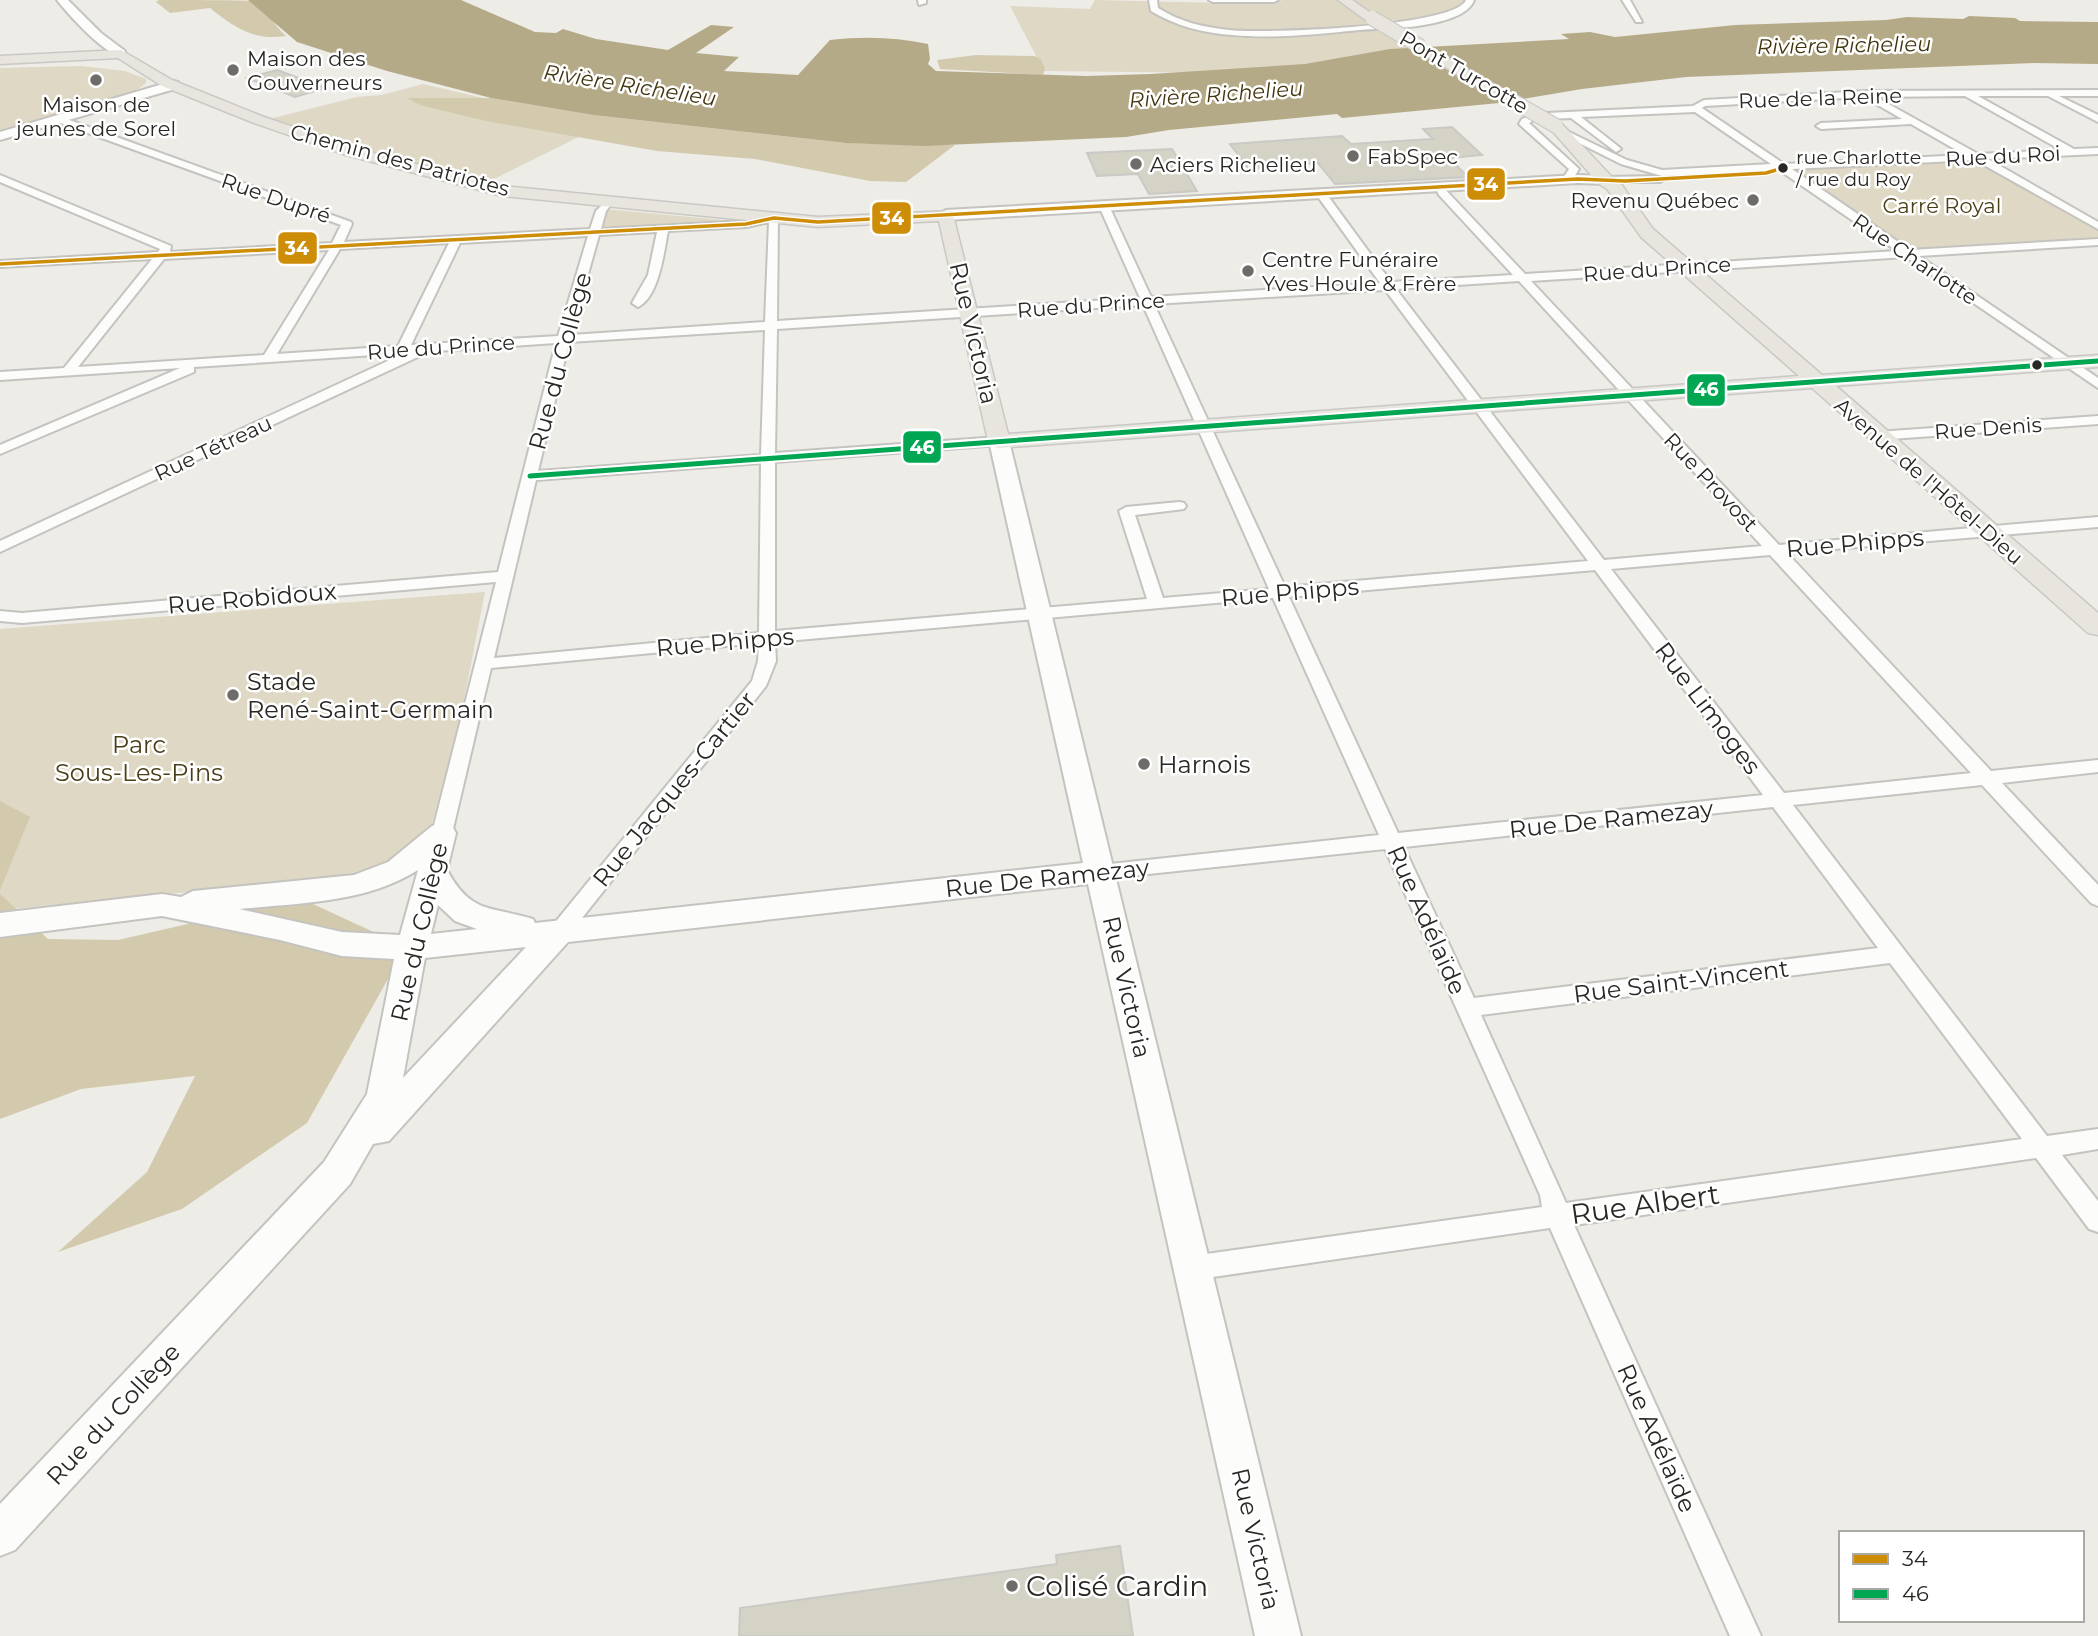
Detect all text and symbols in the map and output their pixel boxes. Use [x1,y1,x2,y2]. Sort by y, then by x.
street label: Pont Turcotte [1395,25,1533,119]
water label: Rivière Richelieu [1757,31,1931,59]
place label: Maison des Gouverneurs [247,46,382,95]
water label: Rivière Richelieu [542,59,718,111]
marker: Maison des Gouverneurs [225,62,241,78]
marker: Maison de jeunes de Sorel [88,72,104,88]
water label: Rivière Richelieu [1128,75,1304,113]
street label: Rue de la Reine [1738,83,1902,113]
place label: Maison de jeunes de Sorel [14,92,176,141]
street label: Chemin des Patriotes [288,119,512,201]
street label: Rue du Roi [1945,140,2061,172]
place label: FabSpec [1367,144,1458,169]
place label: rue Charlotte / rue du Roy [1795,146,1921,191]
marker: FabSpec [1345,148,1361,164]
place label: Aciers Richelieu [1150,152,1317,177]
marker: Aciers Richelieu [1128,156,1144,172]
marker: rue Charlotte / rue du Roy [1776,161,1790,175]
line badge: 34 [1466,167,1506,201]
street label: Rue Dupré [218,168,334,228]
text: 34 [1473,173,1498,196]
place label: Revenu Québec [1571,188,1739,213]
marker: Revenu Québec [1745,192,1761,208]
park label: Carré Royal [1883,193,2001,218]
line badge: 34 [871,201,912,235]
text: 34 [879,207,904,230]
street label: Rue Charlotte [1848,208,1982,310]
line badge: 34 [277,231,318,265]
text: 34 [284,237,309,260]
place label: Centre Funéraire Yves Houle & Frère [1262,247,1456,296]
street label: Rue du Prince [1582,251,1732,287]
street label: Rue Victoria [944,259,1004,407]
marker: Centre Funéraire Yves Houle & Frère [1240,263,1256,279]
street label: Rue du Collège [522,269,598,453]
street label: Rue du Prince [1016,287,1166,323]
street label: Rue du Prince [366,329,516,365]
unlabelled marker [2030,358,2044,372]
line badge: 46 [1686,373,1726,407]
text: 46 [1693,378,1719,401]
street label: Avenue de l'Hôtel-Dieu [1830,392,2028,570]
street label: Rue Tétreau [150,410,276,486]
street label: Rue Denis [1933,412,2043,444]
street label: Rue Provost [1659,427,1763,537]
line badge: 46 [902,430,942,464]
text: 46 [909,436,935,459]
street label: Rue Phipps [1785,523,1925,563]
street label: Rue Phipps [1220,572,1360,612]
street label: Rue Robidoux [166,576,338,620]
street label: Rue Phipps [655,622,795,662]
street label: Rue Limoges [1649,636,1767,780]
place label: Stade René-Saint-Germain [247,667,494,724]
street label: Rue Jacques-Cartier [586,685,762,893]
marker: Stade René-Saint-Germain [225,687,241,703]
park label: Parc Sous-Les-Pins [55,730,223,787]
place label: Harnois [1158,750,1251,779]
marker: Harnois [1136,756,1152,772]
street label: Rue De Ramezay [1508,794,1714,844]
street label: Rue du Collège [384,840,454,1024]
street label: Rue Adélaïde [1381,841,1473,999]
street label: Rue De Ramezay [944,853,1150,903]
street label: Rue Victoria [1097,913,1157,1061]
street label: Rue Saint-Vincent [1572,953,1791,1009]
street label: Rue Albert [1568,1177,1722,1231]
street label: Rue du Collège [40,1337,186,1491]
street label: Rue Adélaïde [1611,1359,1703,1517]
street label: Rue Victoria [1226,1465,1286,1613]
legend [1839,1531,2084,1622]
text: 34 [1902,1546,1928,1571]
place label: Colisé Cardin [1026,1569,1208,1603]
marker: Colisé Cardin [1004,1578,1020,1594]
text: 46 [1902,1581,1929,1606]

